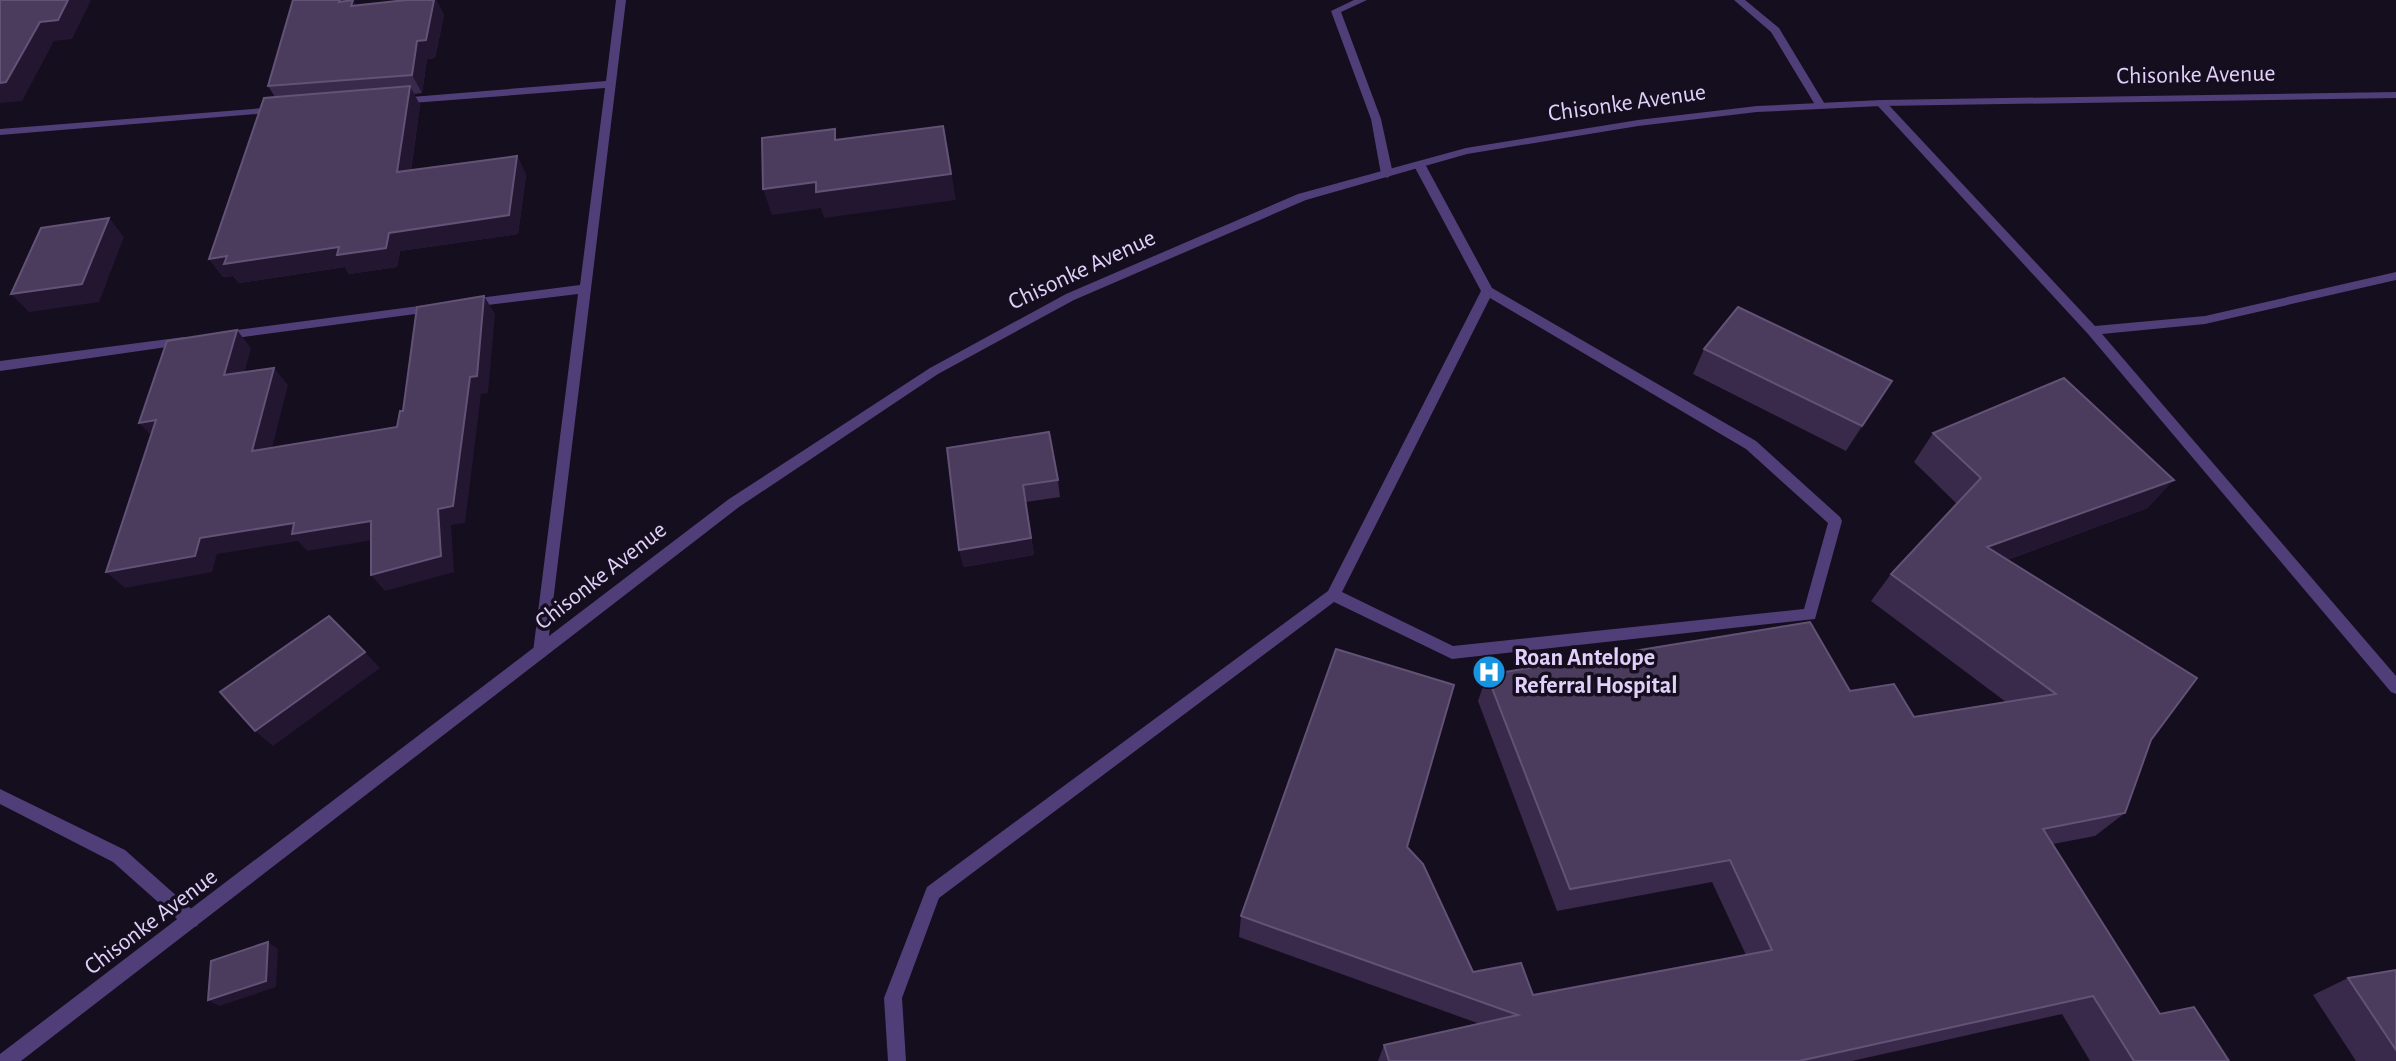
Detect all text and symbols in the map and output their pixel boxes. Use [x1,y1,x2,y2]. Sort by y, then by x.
street label: Chisonke Avenue [2116,62,2276,88]
street label: Chisonke Avenue [1547,80,1707,126]
street label: Chisonke Avenue [1005,225,1159,315]
street label: Chisonke Avenue [531,518,671,634]
place label: Roan Antelope Referral Hospital [1514,646,1678,698]
hospital icon: Roan Antelope Referral Hospital [1470,653,1508,691]
street label: Chisonke Avenue [80,865,222,979]

